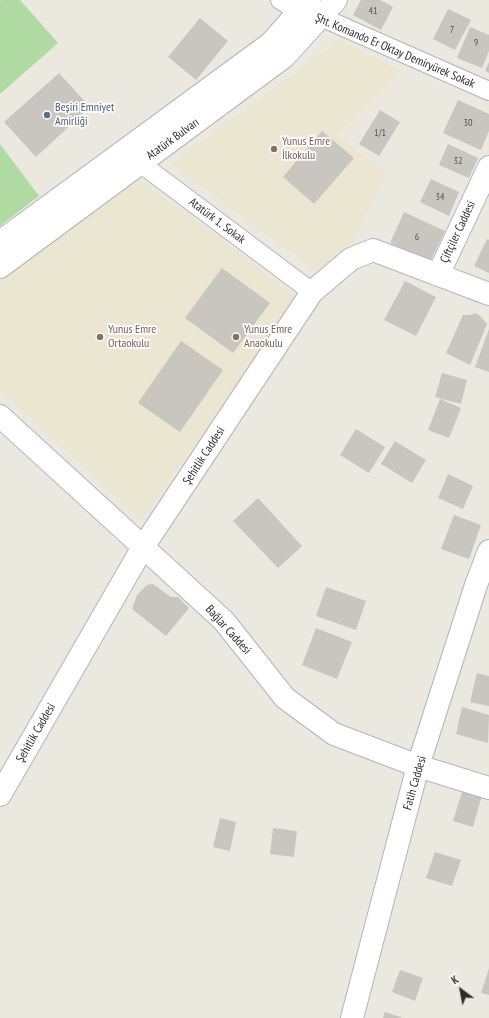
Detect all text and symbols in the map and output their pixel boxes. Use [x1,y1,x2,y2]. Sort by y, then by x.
house number: 41 [369,5,377,17]
street label: Şht. Komando Er Oktay Demiryürek Sokak [313,11,477,91]
house number: 7 [450,24,454,36]
house number: 9 [474,37,478,49]
place label: Beşiri Emniyet Amirliği [55,101,114,129]
marker: Beşiri Emniyet Amirliği [42,110,52,120]
street label: Atatürk Bulvarı [144,115,202,163]
house number: 30 [464,117,472,129]
house number: 1/1 [374,127,386,139]
place label: Yunus Emre İlkokulu [282,135,330,163]
marker: Yunus Emre İlkokulu [269,144,279,154]
house number: 32 [454,155,462,167]
house number: 34 [436,191,444,203]
street label: Atatürk 1. Sokak [186,195,248,247]
street label: Çiftçiler Caddesi [437,199,479,265]
house number: 6 [415,231,419,243]
place label: Yunus Emre Ortaokulu [108,323,156,351]
place label: Yunus Emre Anaokulu [244,323,292,351]
marker: Yunus Emre Ortaokulu [95,332,105,342]
marker: Yunus Emre Anaokulu [231,332,241,342]
street label: Şehitlik Caddesi [180,424,228,488]
street label: Bağlar Caddesi [202,602,254,658]
street label: Şehitlik Caddesi [13,701,59,765]
street label: Fatih Caddesi [400,754,430,812]
north arrow [441,970,481,1010]
text: K [449,972,461,987]

